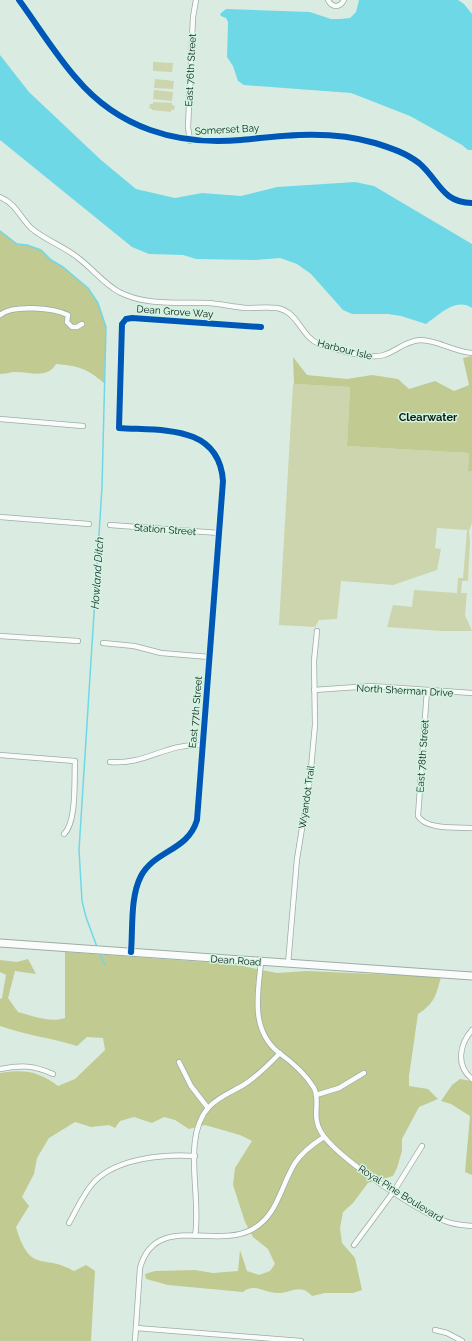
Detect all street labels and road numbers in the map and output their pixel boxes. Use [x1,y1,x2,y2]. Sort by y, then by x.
street label: East 76th Street [183,33,198,107]
street label: Somerset Bay [195,122,260,137]
street label: Dean Grove Way [136,303,214,320]
street label: Harbour Isle [316,337,374,362]
street label: Station Street [133,522,197,537]
street label: East 77th Street [187,675,204,749]
street label: North Sherman Drive [356,682,454,699]
street label: East 78th Street [414,719,431,793]
street label: Wyandot Trail [297,765,316,829]
street label: Dean Road [210,953,262,968]
street label: Royal Pine Boulevard [356,1163,445,1224]

